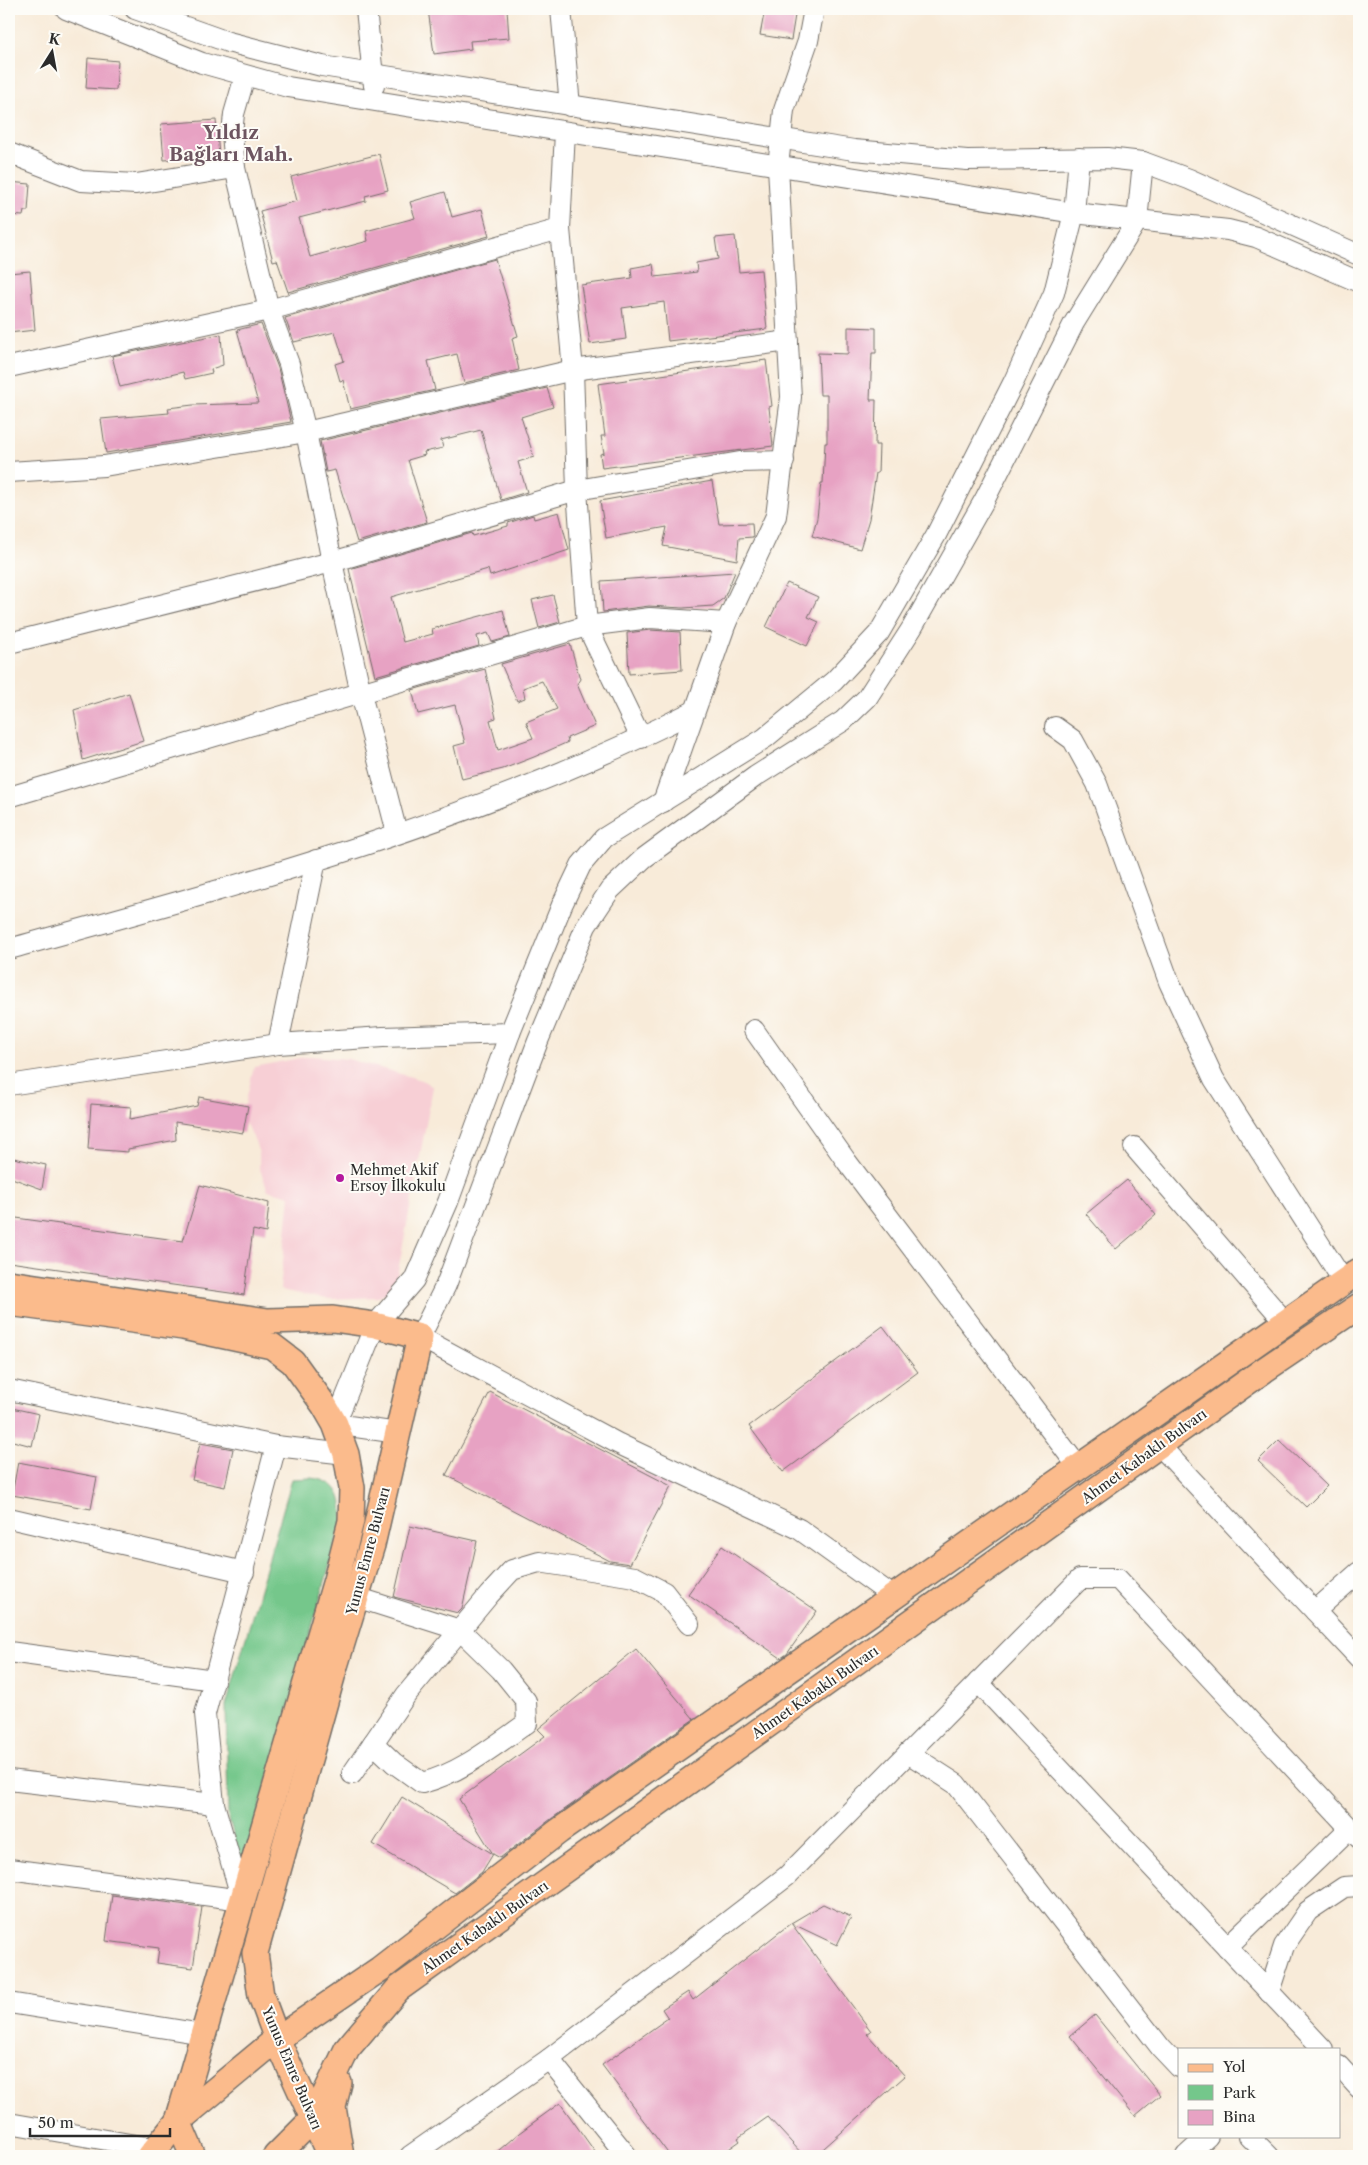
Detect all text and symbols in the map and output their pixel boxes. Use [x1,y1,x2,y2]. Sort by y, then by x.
north arrow [28,28,78,78]
text: K [47,29,62,49]
district label: Yıldız Bağları Mah. [169,121,293,166]
place label: Mehmet Akif Ersoy İlkokulu [350,1161,446,1195]
marker: Mehmet Akif Ersoy İlkokulu [334,1172,346,1184]
street label: Ahmet Kabaklı Bulvarı [1077,1405,1210,1508]
street label: Yunus Emre Bulvarı [342,1485,394,1618]
street label: Ahmet Kabaklı Bulvarı [747,1642,882,1743]
street label: Ahmet Kabaklı Bulvarı [417,1877,552,1978]
street label: Yunus Emre Bulvarı [258,2003,326,2132]
legend [1178,2048,1340,2138]
text: Yol [1222,2057,1246,2076]
text: Park [1223,2083,1257,2102]
scale bar [30,2105,170,2137]
text: Bina [1223,2107,1255,2126]
text: 50 m [38,2113,74,2132]

